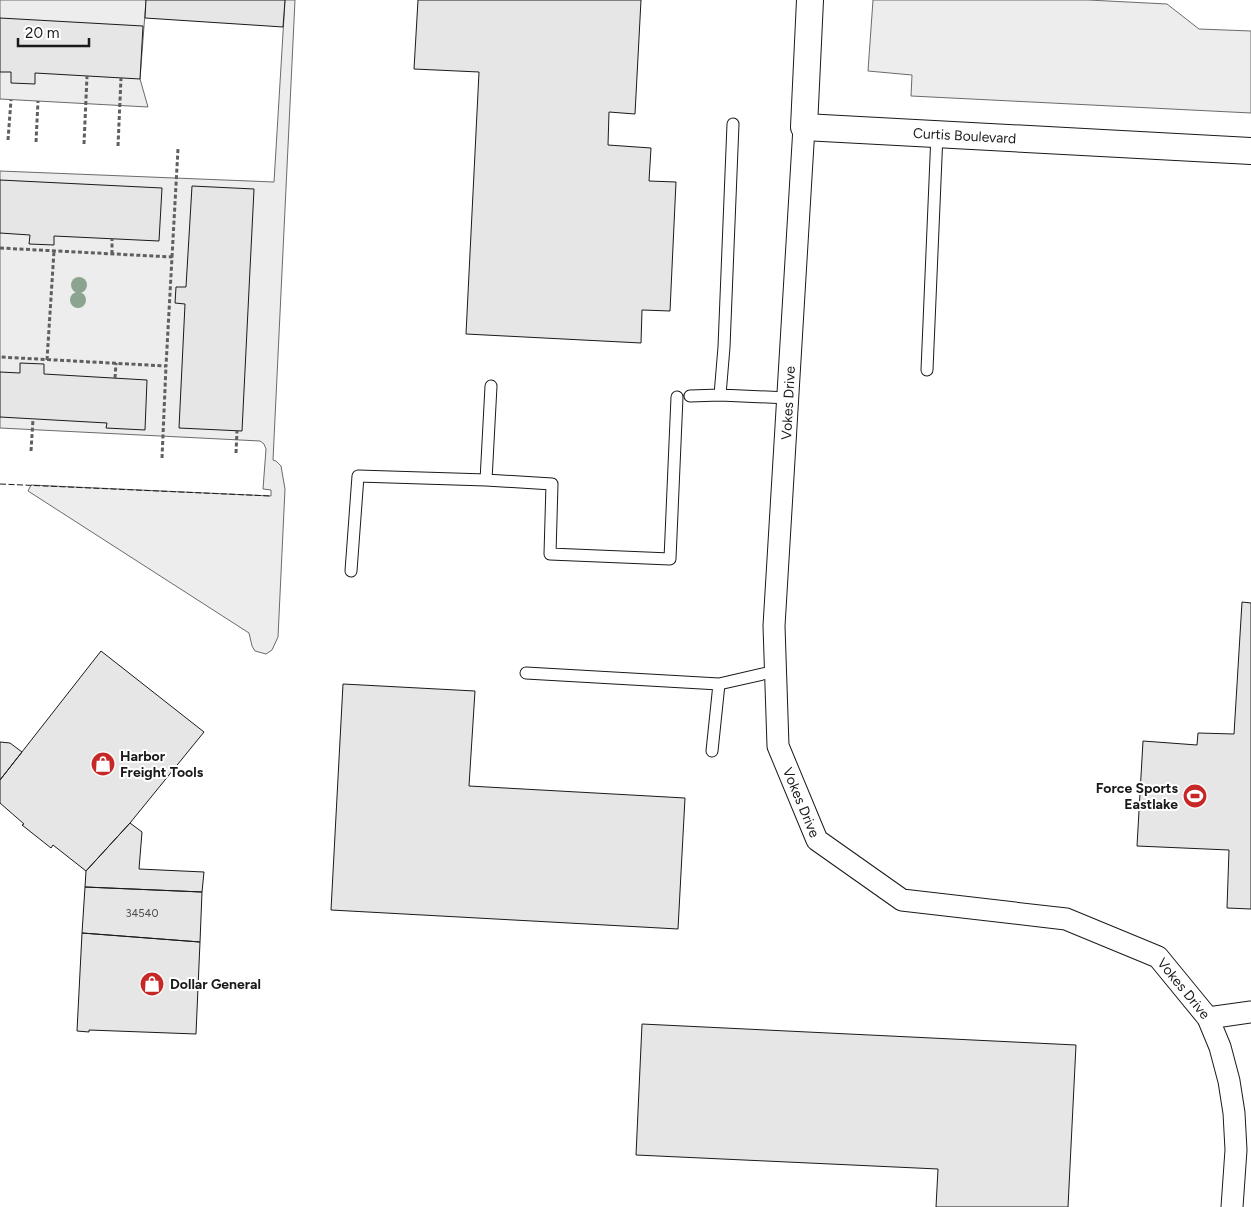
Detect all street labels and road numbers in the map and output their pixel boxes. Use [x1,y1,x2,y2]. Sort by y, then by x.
street label: Curtis Boulevard [912,125,1017,147]
street label: Vokes Drive [778,365,799,440]
street label: Vokes Drive [779,765,823,840]
street label: Vokes Drive [1153,955,1214,1023]

